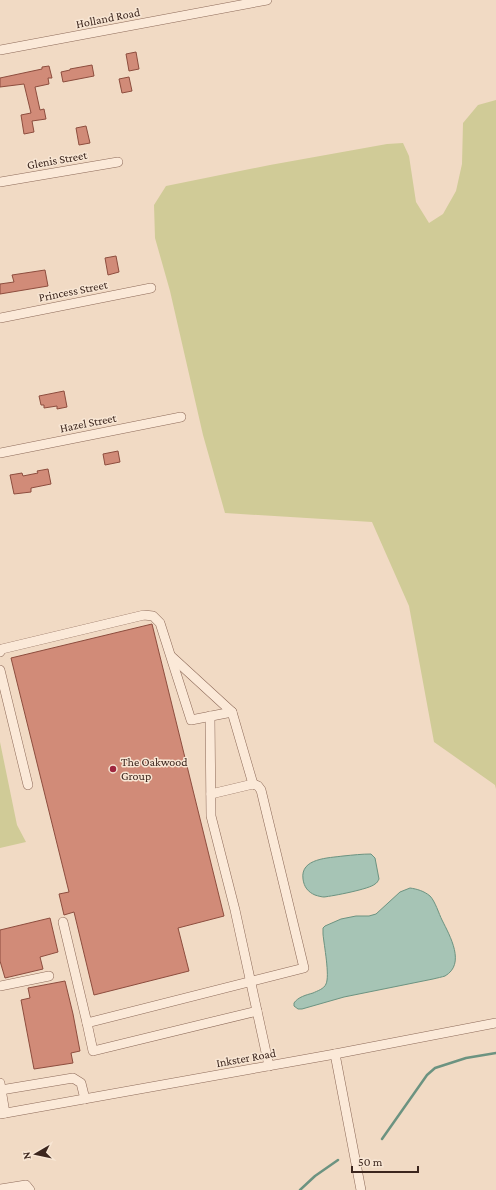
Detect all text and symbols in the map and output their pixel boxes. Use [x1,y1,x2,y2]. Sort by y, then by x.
street label: Holland Road [75,5,142,31]
street label: Glenis Street [26,148,89,172]
street label: Princess Street [37,277,110,305]
street label: Hazel Street [59,410,118,435]
place label: The Oakwood Group [121,755,188,783]
marker: The Oakwood Group [108,764,118,774]
street label: Inkster Road [215,1046,278,1070]
north arrow [16,1134,56,1174]
scale bar [352,1148,418,1174]
text: N [20,1150,33,1160]
text: 50 m [358,1155,383,1169]

